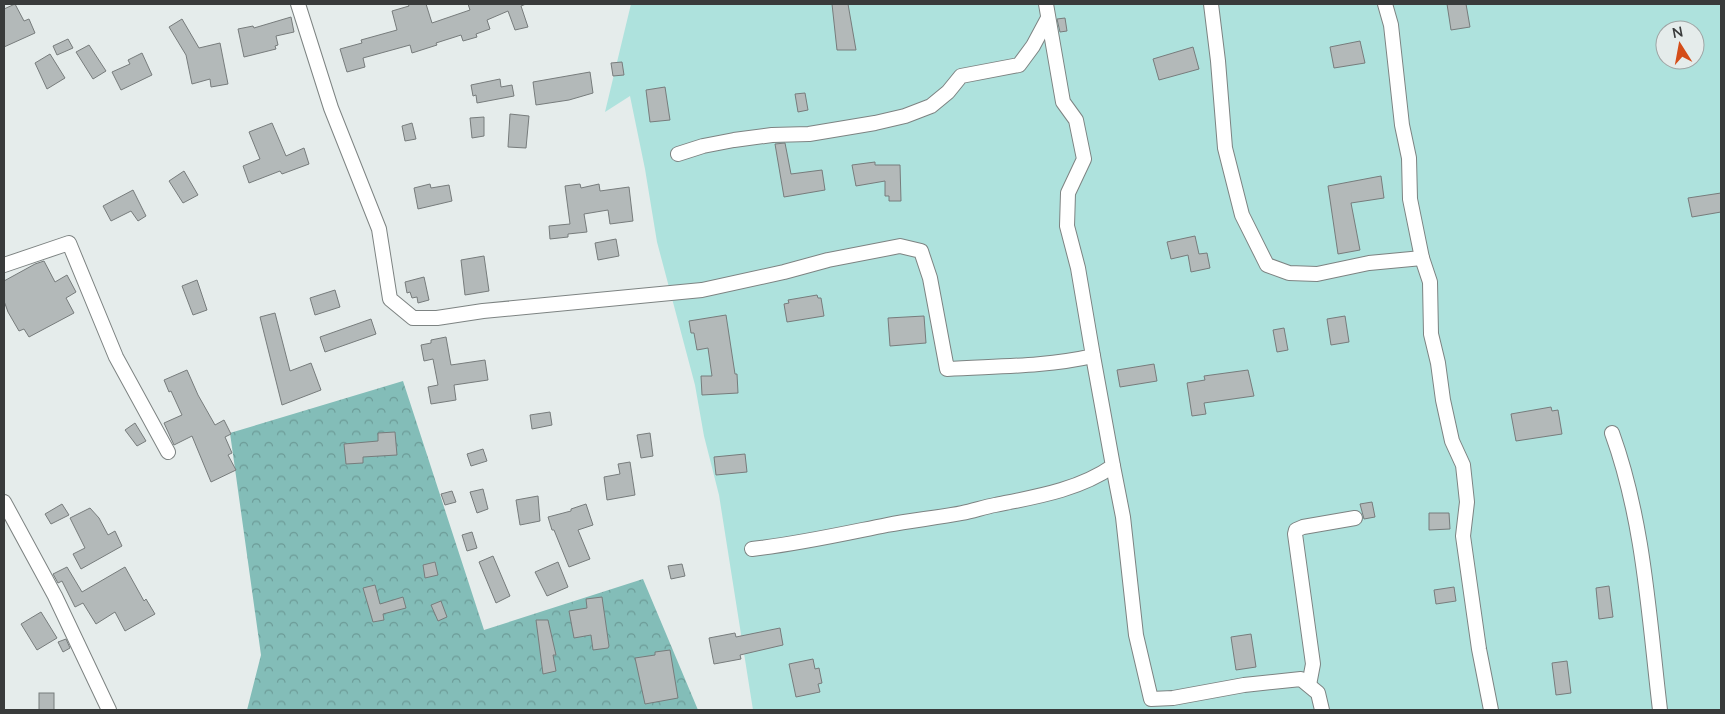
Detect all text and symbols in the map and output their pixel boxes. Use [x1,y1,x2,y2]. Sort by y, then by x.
north arrow [1655,20,1705,70]
text: N [1671,22,1684,41]

